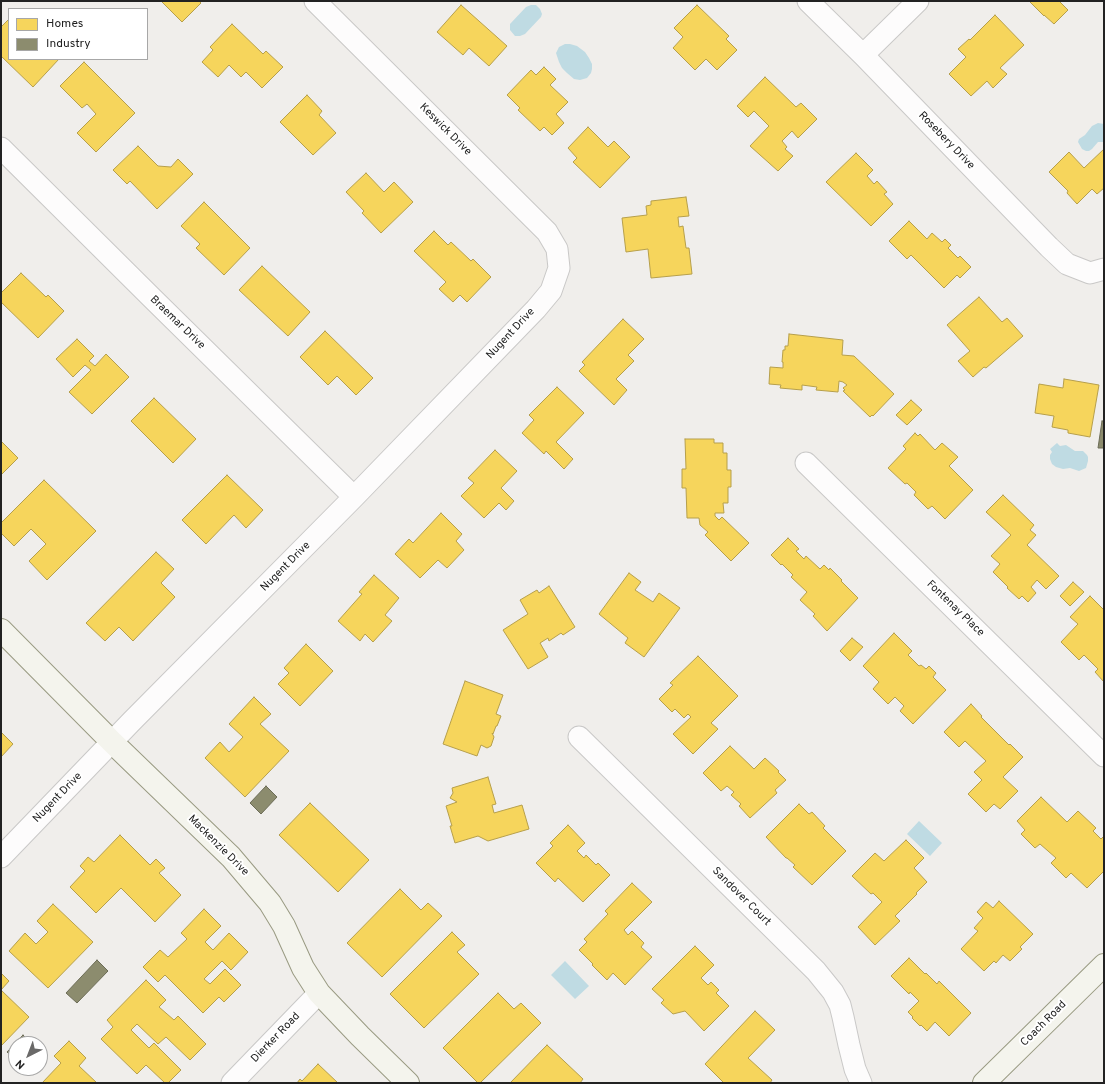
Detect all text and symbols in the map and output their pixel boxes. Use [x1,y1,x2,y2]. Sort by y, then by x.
legend [8,8,148,60]
text: Homes [46,16,83,32]
text: Industry [46,36,91,52]
street label: Keswick Drive [416,101,474,159]
street label: Rosebery Drive [915,109,977,173]
street label: Braemar Drive [147,293,207,353]
street label: Nugent Drive [484,306,538,362]
street label: Nugent Drive [258,539,314,595]
street label: Fontenay Place [923,578,987,640]
street label: Nugent Drive [31,770,85,826]
street label: Mackenzie Drive [185,813,251,879]
street label: Sandover Court [709,865,773,929]
street label: Coach Road [1018,998,1070,1050]
street label: Dierker Road [249,1010,303,1066]
north arrow [8,1036,48,1076]
text: N [13,1056,28,1072]

